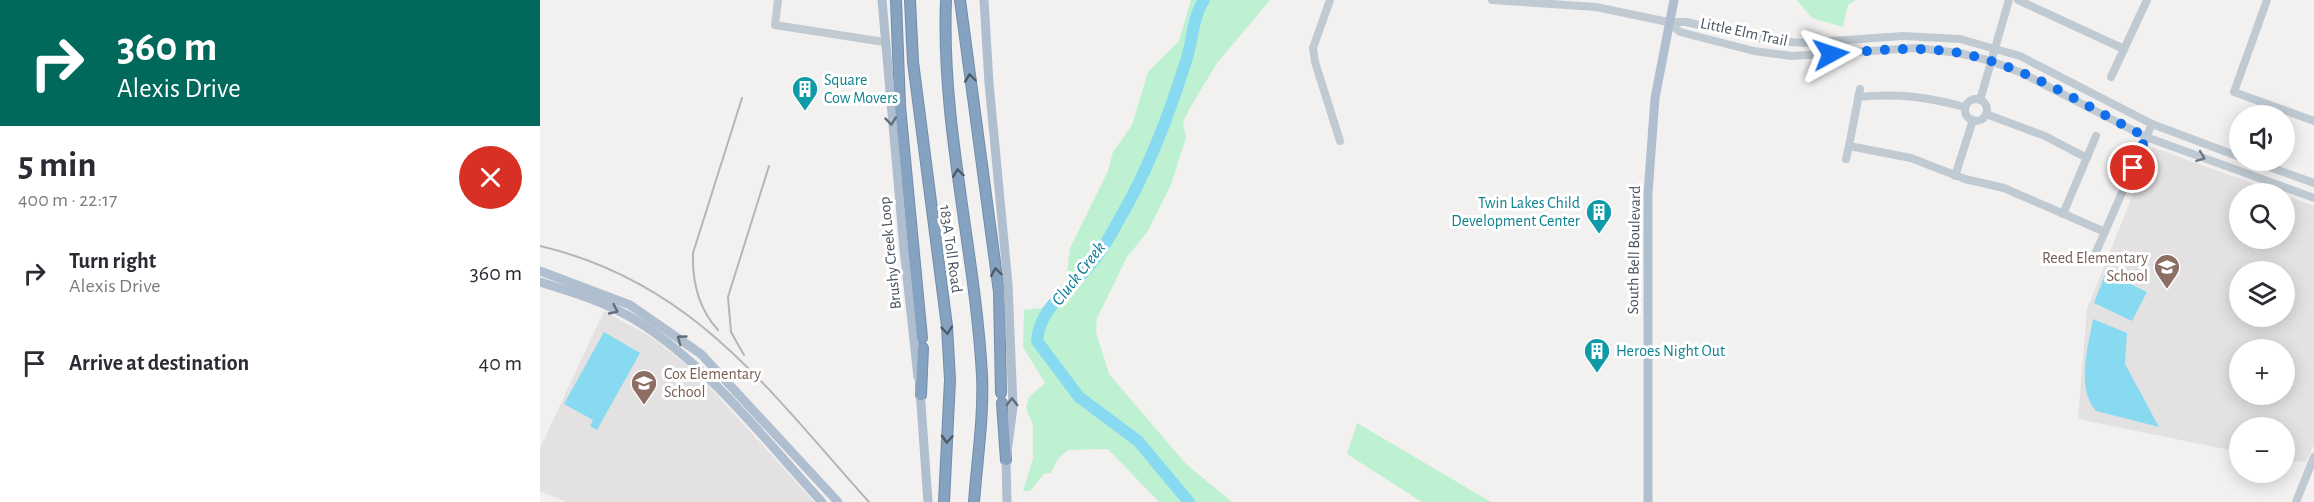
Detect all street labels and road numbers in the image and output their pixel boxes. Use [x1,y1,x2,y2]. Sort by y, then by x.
street label: Little Elm Trail [1699,15,1789,49]
street label: South Bell Boulevard [1625,186,1643,314]
street label: Brushy Creek Loop [876,196,905,310]
street label: 183A Toll Road [937,204,965,294]

